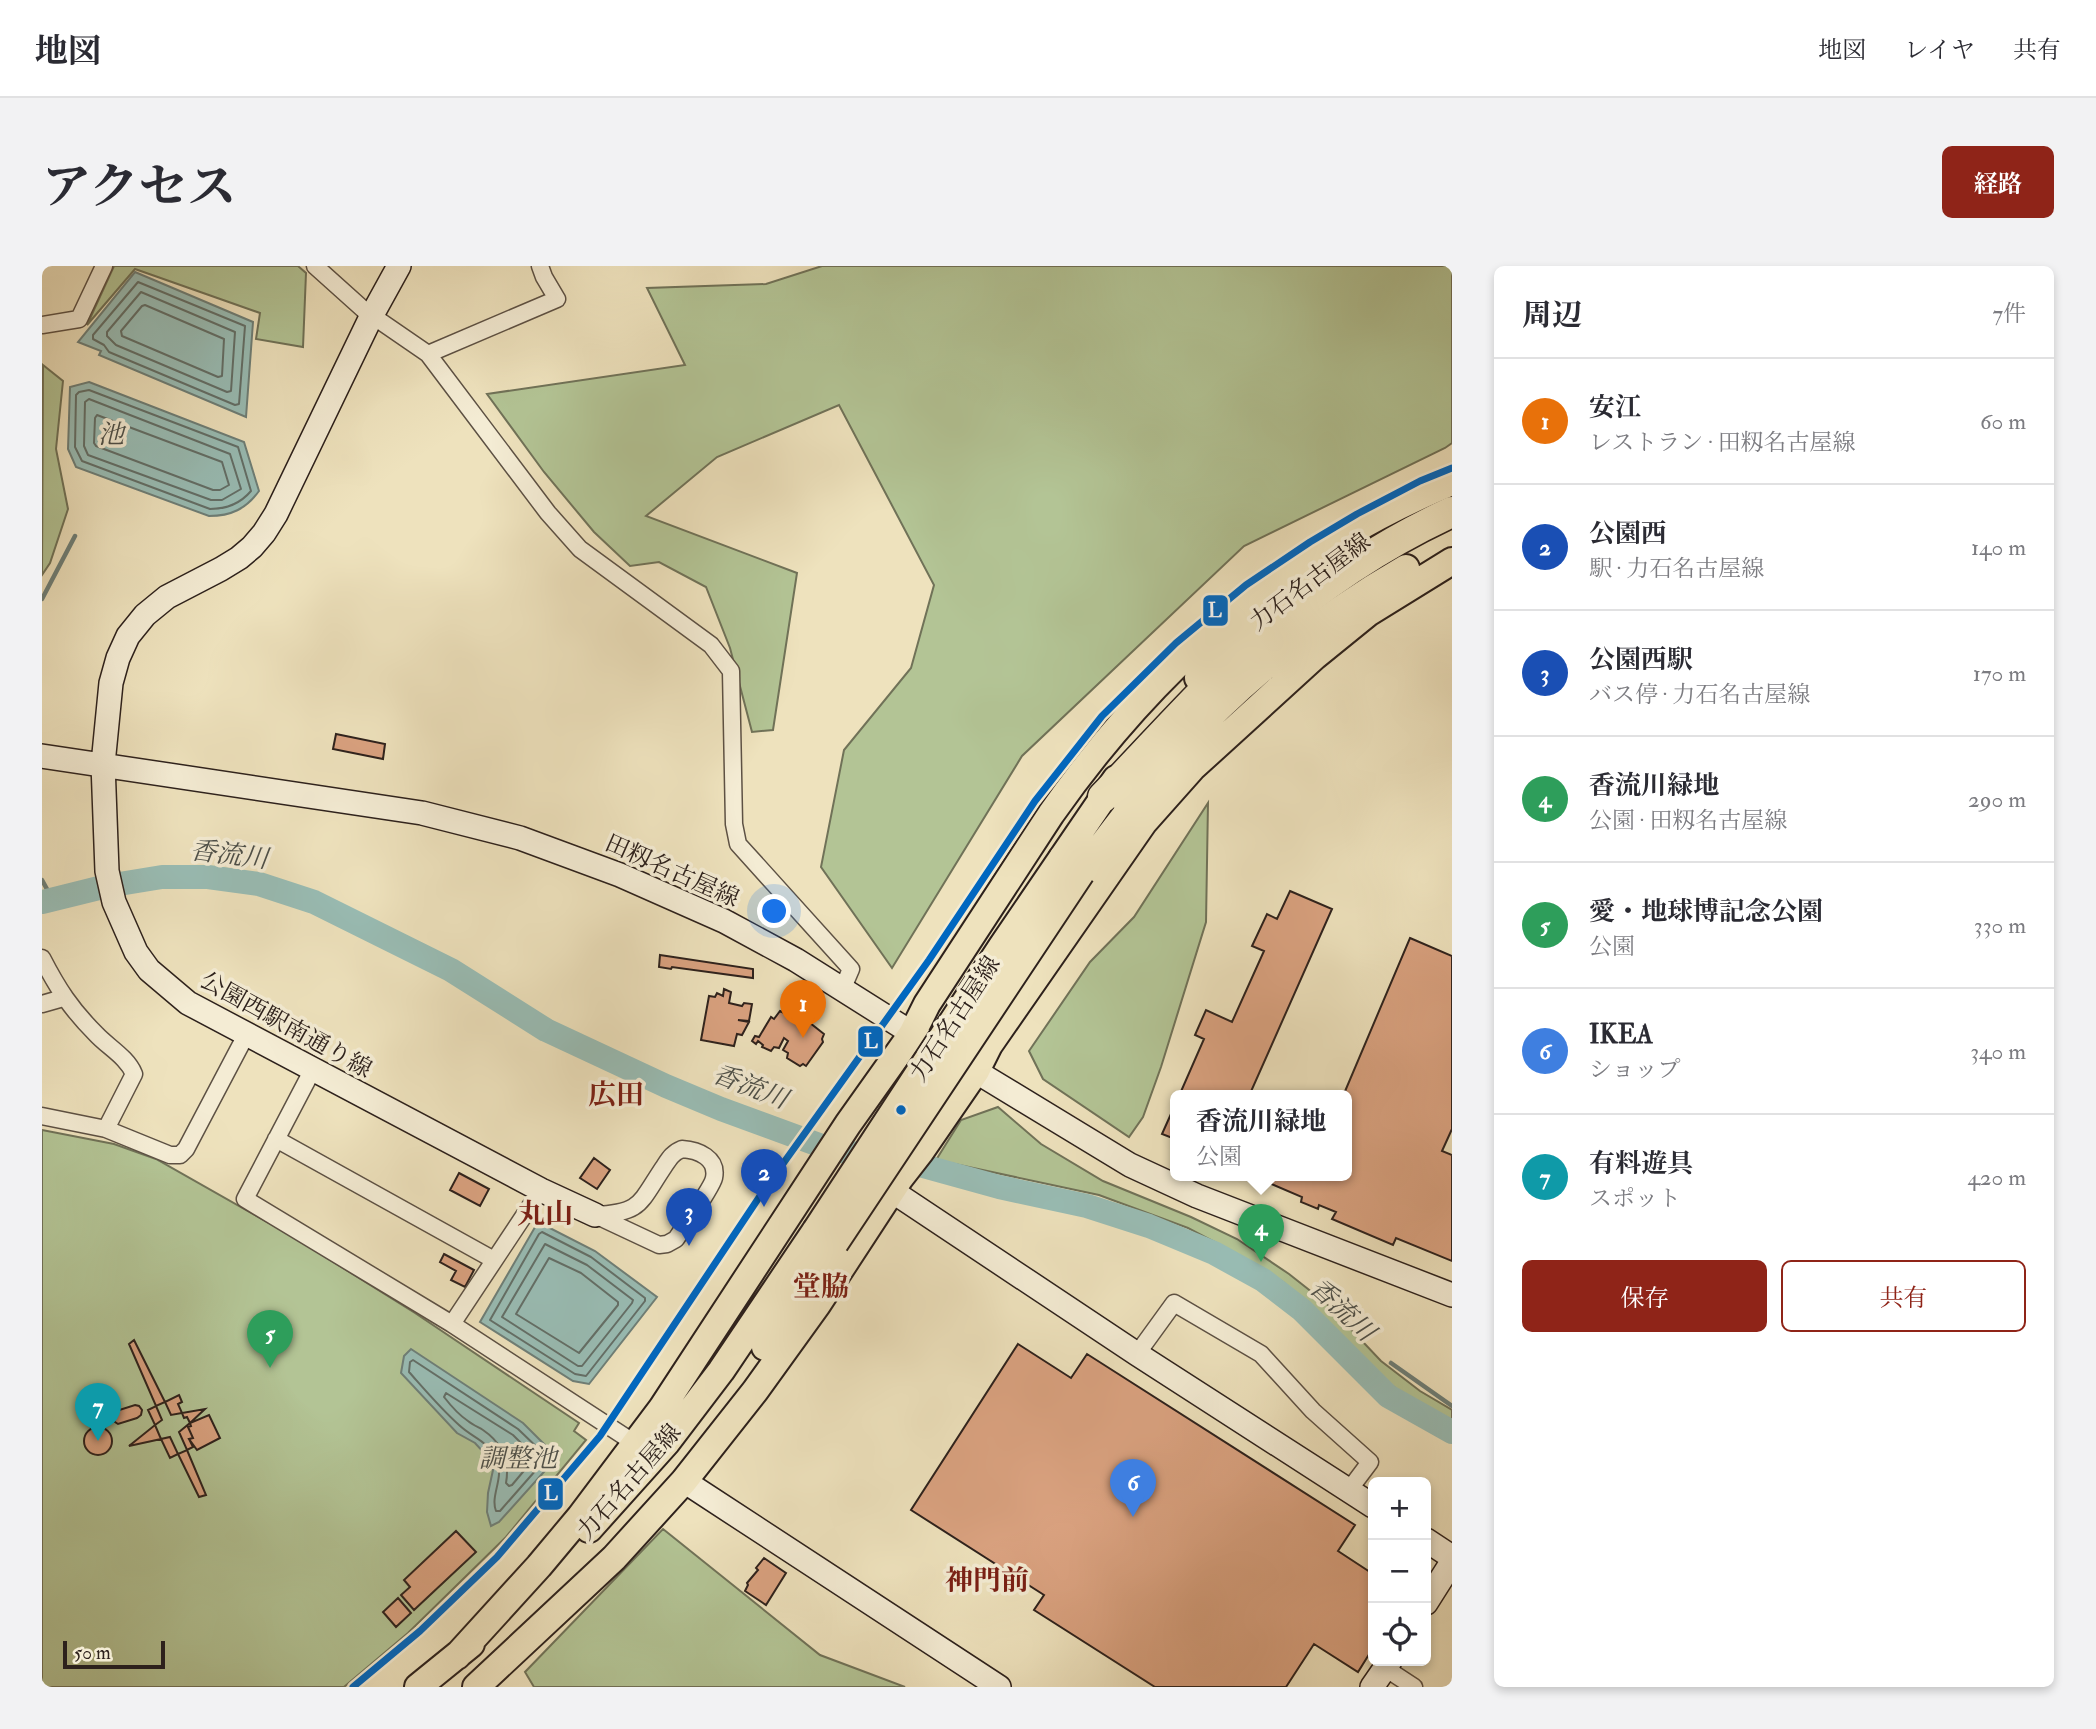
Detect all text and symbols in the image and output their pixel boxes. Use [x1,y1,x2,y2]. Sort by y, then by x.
text: 地図 [35,31,101,72]
text: 地図 [1818,35,1866,66]
text: レイヤ [1904,35,1975,66]
text: 共有 [2013,35,2061,66]
button: 経路 [1942,146,2054,218]
text: アクセス [42,157,237,218]
text: 周辺 [1522,297,1582,334]
text: 7件 [1992,299,2026,328]
text: 安江 [1589,392,1641,424]
text: 1 [1541,407,1549,436]
text: 60 m [1980,407,2026,436]
water label: 池 [98,419,127,451]
text: レストラン · 田籾名古屋線 [1589,428,1856,457]
text: 公園西 [1589,518,1667,550]
street label: 力石名古屋線 [1243,526,1377,638]
text: 2 [1539,533,1551,562]
text: 140 m [1971,533,2026,562]
text: 駅 · 力石名古屋線 [1589,554,1764,583]
line badge: L [1202,594,1229,627]
text: L [1208,599,1222,623]
text: 公園西駅 [1589,644,1693,676]
text: 3 [1541,659,1549,688]
text: 170 m [1973,659,2026,688]
text: バス停 · 力石名古屋線 [1589,680,1810,709]
text: 香流川緑地 [1589,770,1719,802]
text: 4 [1539,785,1551,814]
text: 290 m [1968,785,2026,814]
text: 公園 · 田籾名古屋線 [1589,806,1787,835]
street label: 田籾名古屋線 [600,828,744,914]
water label: 香流川 [188,834,273,876]
your location [757,894,791,928]
text: 愛・地球博記念公園 [1589,896,1823,928]
text: 5 [1540,911,1550,940]
text: 330 m [1974,911,2026,940]
text: 公園 [1589,932,1635,961]
street label: 力石名古屋線 [903,950,1007,1088]
street label: 公園西駅南通り線 [195,965,377,1085]
pin: 1 [780,980,826,1038]
text: IKEA [1589,1019,1653,1051]
line badge: L [857,1025,884,1058]
text: L [864,1030,878,1054]
text: 6 [1539,1037,1551,1066]
text: 340 m [1970,1037,2026,1066]
text: ショップ [1589,1055,1681,1084]
water label: 香流川 [708,1058,795,1117]
district label: 広田 [588,1078,644,1113]
popup [1170,1090,1352,1181]
unlabelled marker [894,1103,908,1117]
text: 香流川緑地 [1196,1106,1326,1138]
text: 公園 [1196,1142,1242,1171]
text: 有料遊具 [1589,1148,1693,1180]
pin: 2 [741,1149,787,1207]
text: 7 [1540,1163,1550,1192]
text: 420 m [1967,1163,2026,1192]
text: スポット [1589,1184,1681,1213]
pin: 3 [666,1188,712,1246]
district label: 丸山 [517,1197,573,1232]
pin: 4 [1238,1204,1284,1262]
button: 保存 [1522,1260,1767,1332]
button: 共有 [1781,1260,2026,1332]
district label: 堂脇 [793,1270,849,1305]
water label: 香流川 [1303,1272,1384,1350]
pin: 5 [247,1310,293,1368]
pin: 7 [75,1383,121,1441]
street label: 力石名古屋線 [570,1417,688,1547]
water label: 調整池 [479,1443,560,1475]
pin: 6 [1110,1459,1156,1517]
line badge: L [537,1477,564,1511]
map controls [1368,1477,1431,1666]
button: + [1368,1477,1431,1540]
text: L [544,1482,558,1506]
button: − [1368,1540,1431,1603]
district label: 神門前 [945,1564,1029,1599]
button: locate [1368,1603,1431,1666]
scale bar [63,1638,164,1670]
text: 50 m [74,1641,111,1665]

